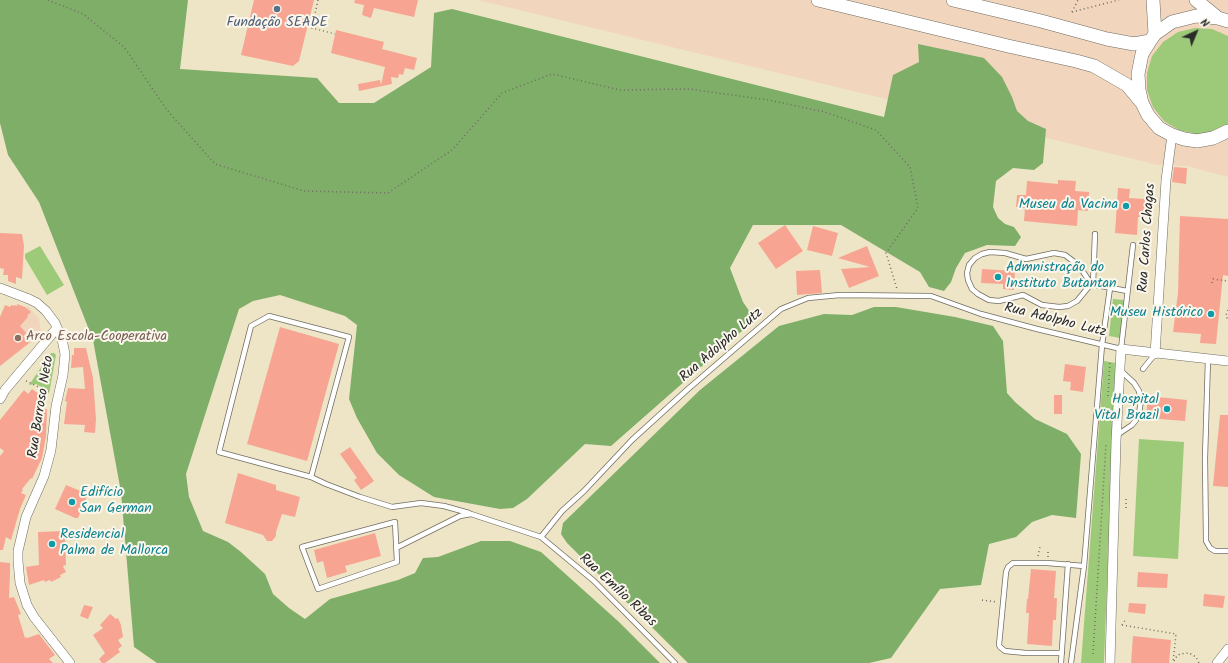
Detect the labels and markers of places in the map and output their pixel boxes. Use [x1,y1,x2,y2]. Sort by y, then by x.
marker: Fundação SEADE [272,4,282,14]
place label: Fundação SEADE [226,16,328,32]
place label: Museu da Vacina [1019,198,1118,214]
marker: Museu da Vacina [1121,201,1131,211]
place label: Admnistração do Instituto Butantan [1006,261,1117,294]
marker: Admnistração do Instituto Butantan [993,272,1003,282]
place label: Museu Histórico [1110,306,1203,322]
marker: Museu Histórico [1206,309,1216,319]
place label: Arco Escola-Cooperativa [26,330,167,346]
marker: Arco Escola-Cooperativa [13,333,23,343]
place label: Hospital Vital Brazil [1094,393,1159,426]
marker: Hospital Vital Brazil [1162,404,1172,414]
place label: Edifício San German [80,486,152,518]
marker: Edifício San German [67,497,77,507]
place label: Residencial Palma de Mallorca [60,528,168,560]
marker: Residencial Palma de Mallorca [47,539,57,549]

